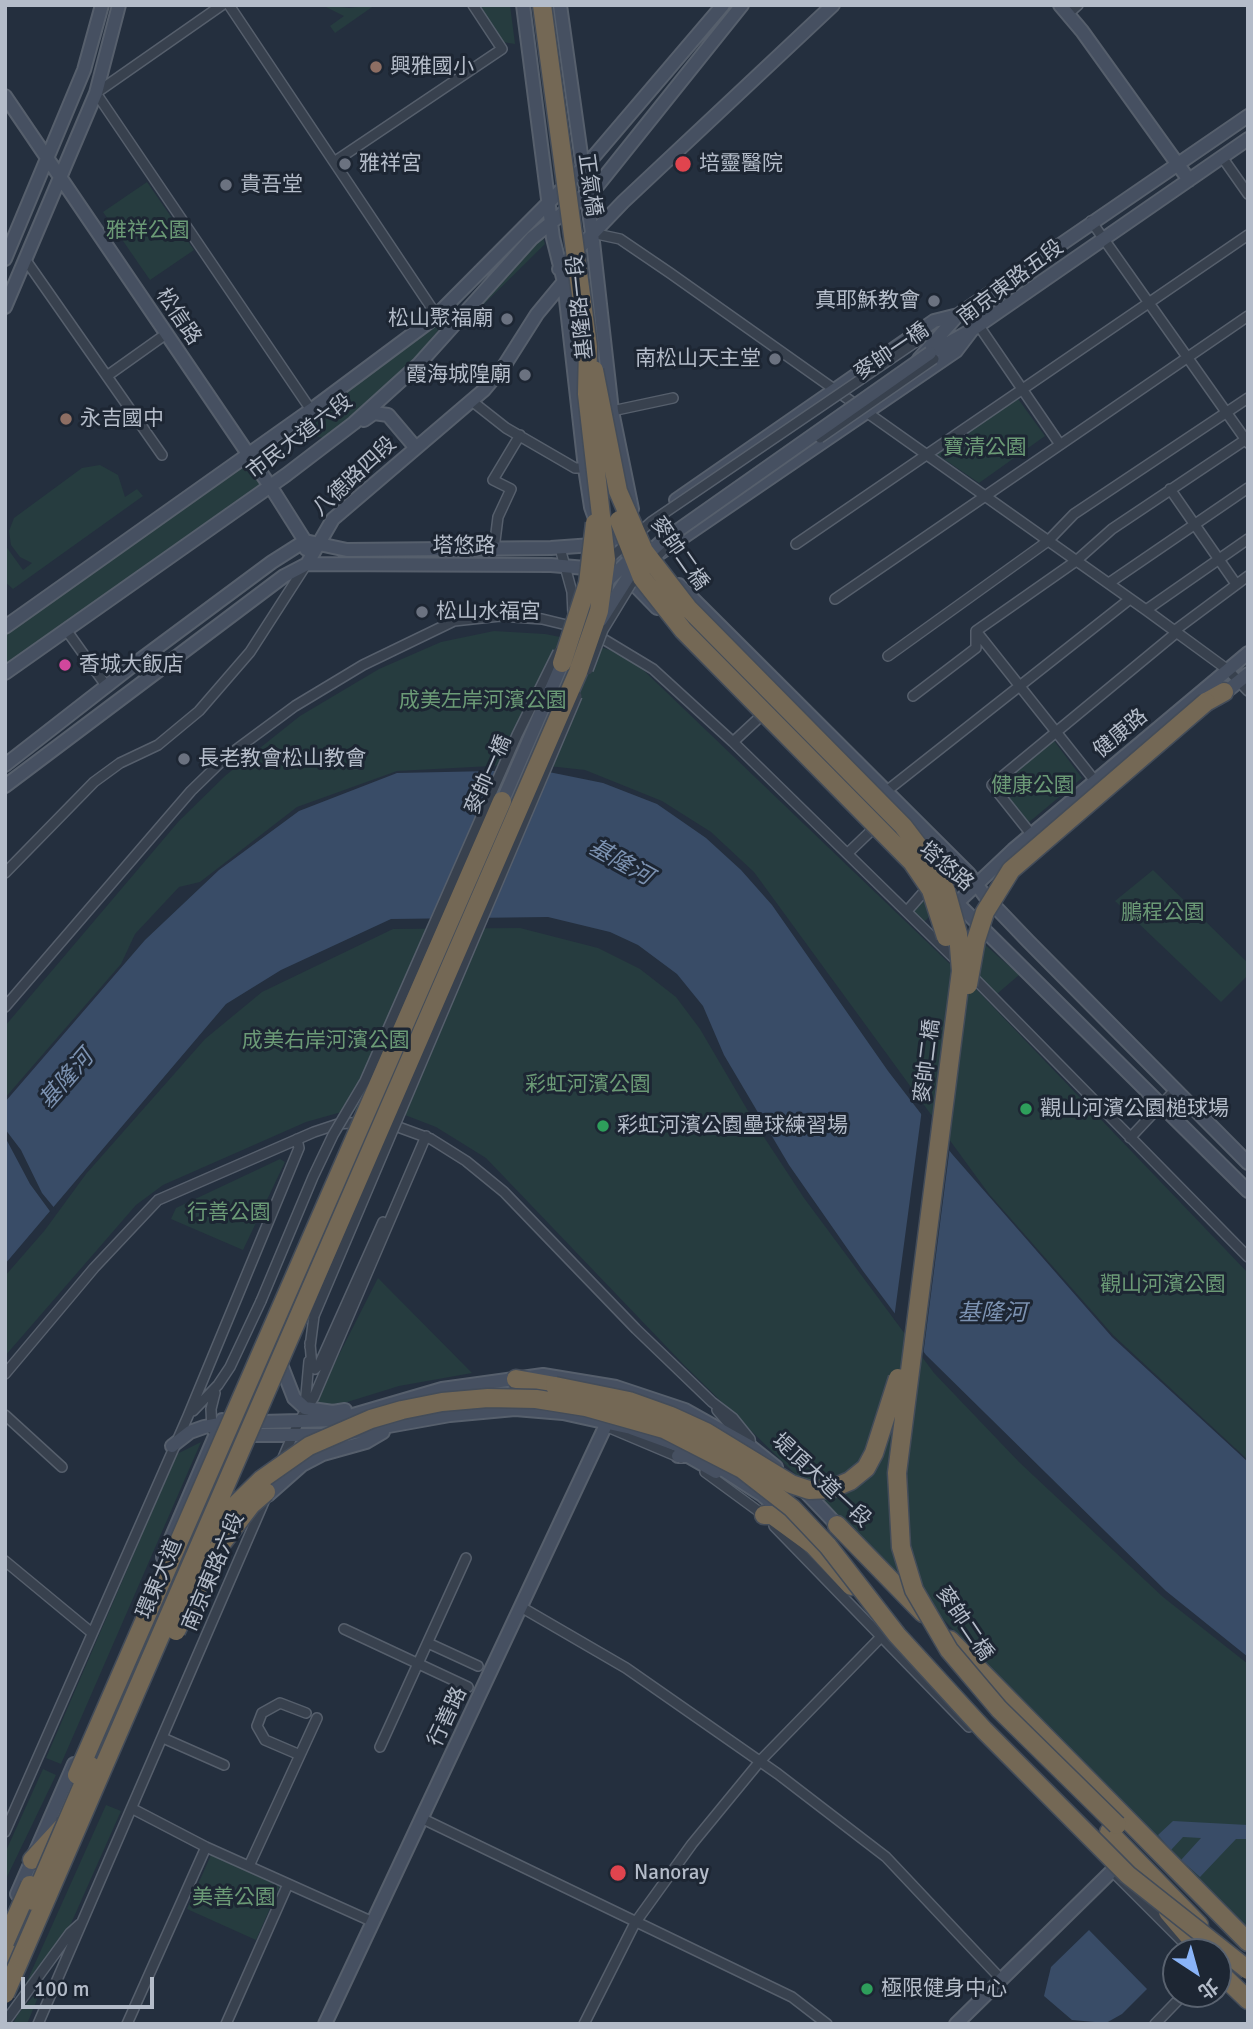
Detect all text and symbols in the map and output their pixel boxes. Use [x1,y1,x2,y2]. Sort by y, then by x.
place label: 興雅國小 [390,54,474,80]
marker: 興雅國小 [368,59,384,75]
place label: 雅祥宮 [359,151,422,177]
place label: 培靈醫院 [699,151,783,177]
street label: 正氣橋 [572,152,606,218]
marker: 培靈醫院 [673,154,693,174]
marker: 雅祥宮 [337,156,353,172]
place label: 貴吾堂 [240,172,303,198]
marker: 貴吾堂 [218,177,234,193]
park label: 雅祥公園 [106,218,190,244]
street label: 南京東路五段 [953,235,1069,331]
street label: 基隆路一段 [563,253,599,361]
street label: 松信路 [150,284,206,350]
place label: 真耶穌教會 [815,288,920,314]
marker: 真耶穌教會 [926,293,942,309]
place label: 松山聚福廟 [388,306,493,332]
marker: 松山聚福廟 [499,311,515,327]
street label: 麥帥一橋 [850,318,934,386]
place label: 南松山天主堂 [635,346,761,372]
marker: 南松山天主堂 [767,351,783,367]
place label: 霞海城隍廟 [406,362,511,388]
marker: 霞海城隍廟 [517,367,533,383]
street label: 市民大道六段 [242,389,358,485]
place label: 永吉國中 [80,406,164,432]
marker: 永吉國中 [58,411,74,427]
street label: 八德路四段 [308,432,402,522]
park label: 寶清公園 [943,435,1027,461]
street label: 麥帥二橋 [645,512,713,596]
street label: 塔悠路 [433,533,495,559]
place label: 松山水福宮 [436,599,541,625]
marker: 松山水福宮 [414,604,430,620]
place label: 香城大飯店 [79,652,184,678]
marker: 香城大飯店 [57,657,73,673]
park label: 成美左岸河濱公園 [399,688,567,714]
street label: 健康路 [1089,704,1153,764]
street label: 麥帥一橋 [460,732,518,818]
place label: 長老教會松山教會 [198,746,366,772]
marker: 長老教會松山教會 [176,751,192,767]
park label: 健康公園 [991,773,1075,799]
water label: 基隆河 [583,834,657,892]
street label: 塔悠路 [914,837,978,897]
park label: 鵬程公園 [1121,900,1205,926]
street label: 麥帥二橋 [910,1018,946,1104]
park label: 成美右岸河濱公園 [242,1028,410,1054]
water label: 基隆河 [34,1045,100,1115]
park label: 彩虹河濱公園 [525,1072,651,1098]
place label: 觀山河濱公園槌球場 [1040,1096,1229,1122]
marker: 觀山河濱公園槌球場 [1018,1101,1034,1117]
place label: 彩虹河濱公園壘球練習場 [617,1113,848,1139]
marker: 彩虹河濱公園壘球練習場 [595,1118,611,1134]
park label: 行善公園 [187,1200,271,1226]
park label: 觀山河濱公園 [1100,1272,1226,1298]
water label: 基隆河 [958,1300,1026,1328]
street label: 堤頂大道一段 [766,1429,876,1533]
street label: 南京東路六段 [178,1509,250,1635]
street label: 環東大道 [132,1535,188,1623]
street label: 麥帥二橋 [930,1582,998,1666]
street label: 行善路 [423,1683,473,1751]
place label: Nanoray [634,1860,709,1886]
marker: Nanoray [608,1863,628,1883]
park label: 美善公園 [192,1885,276,1911]
north arrow [1162,1938,1232,2008]
scale bar [24,1962,158,2006]
text: 北 [1193,1973,1223,2004]
text: 100 m [34,1976,89,2002]
place label: 極限健身中心 [881,1976,1007,2002]
marker: 極限健身中心 [859,1981,875,1997]

